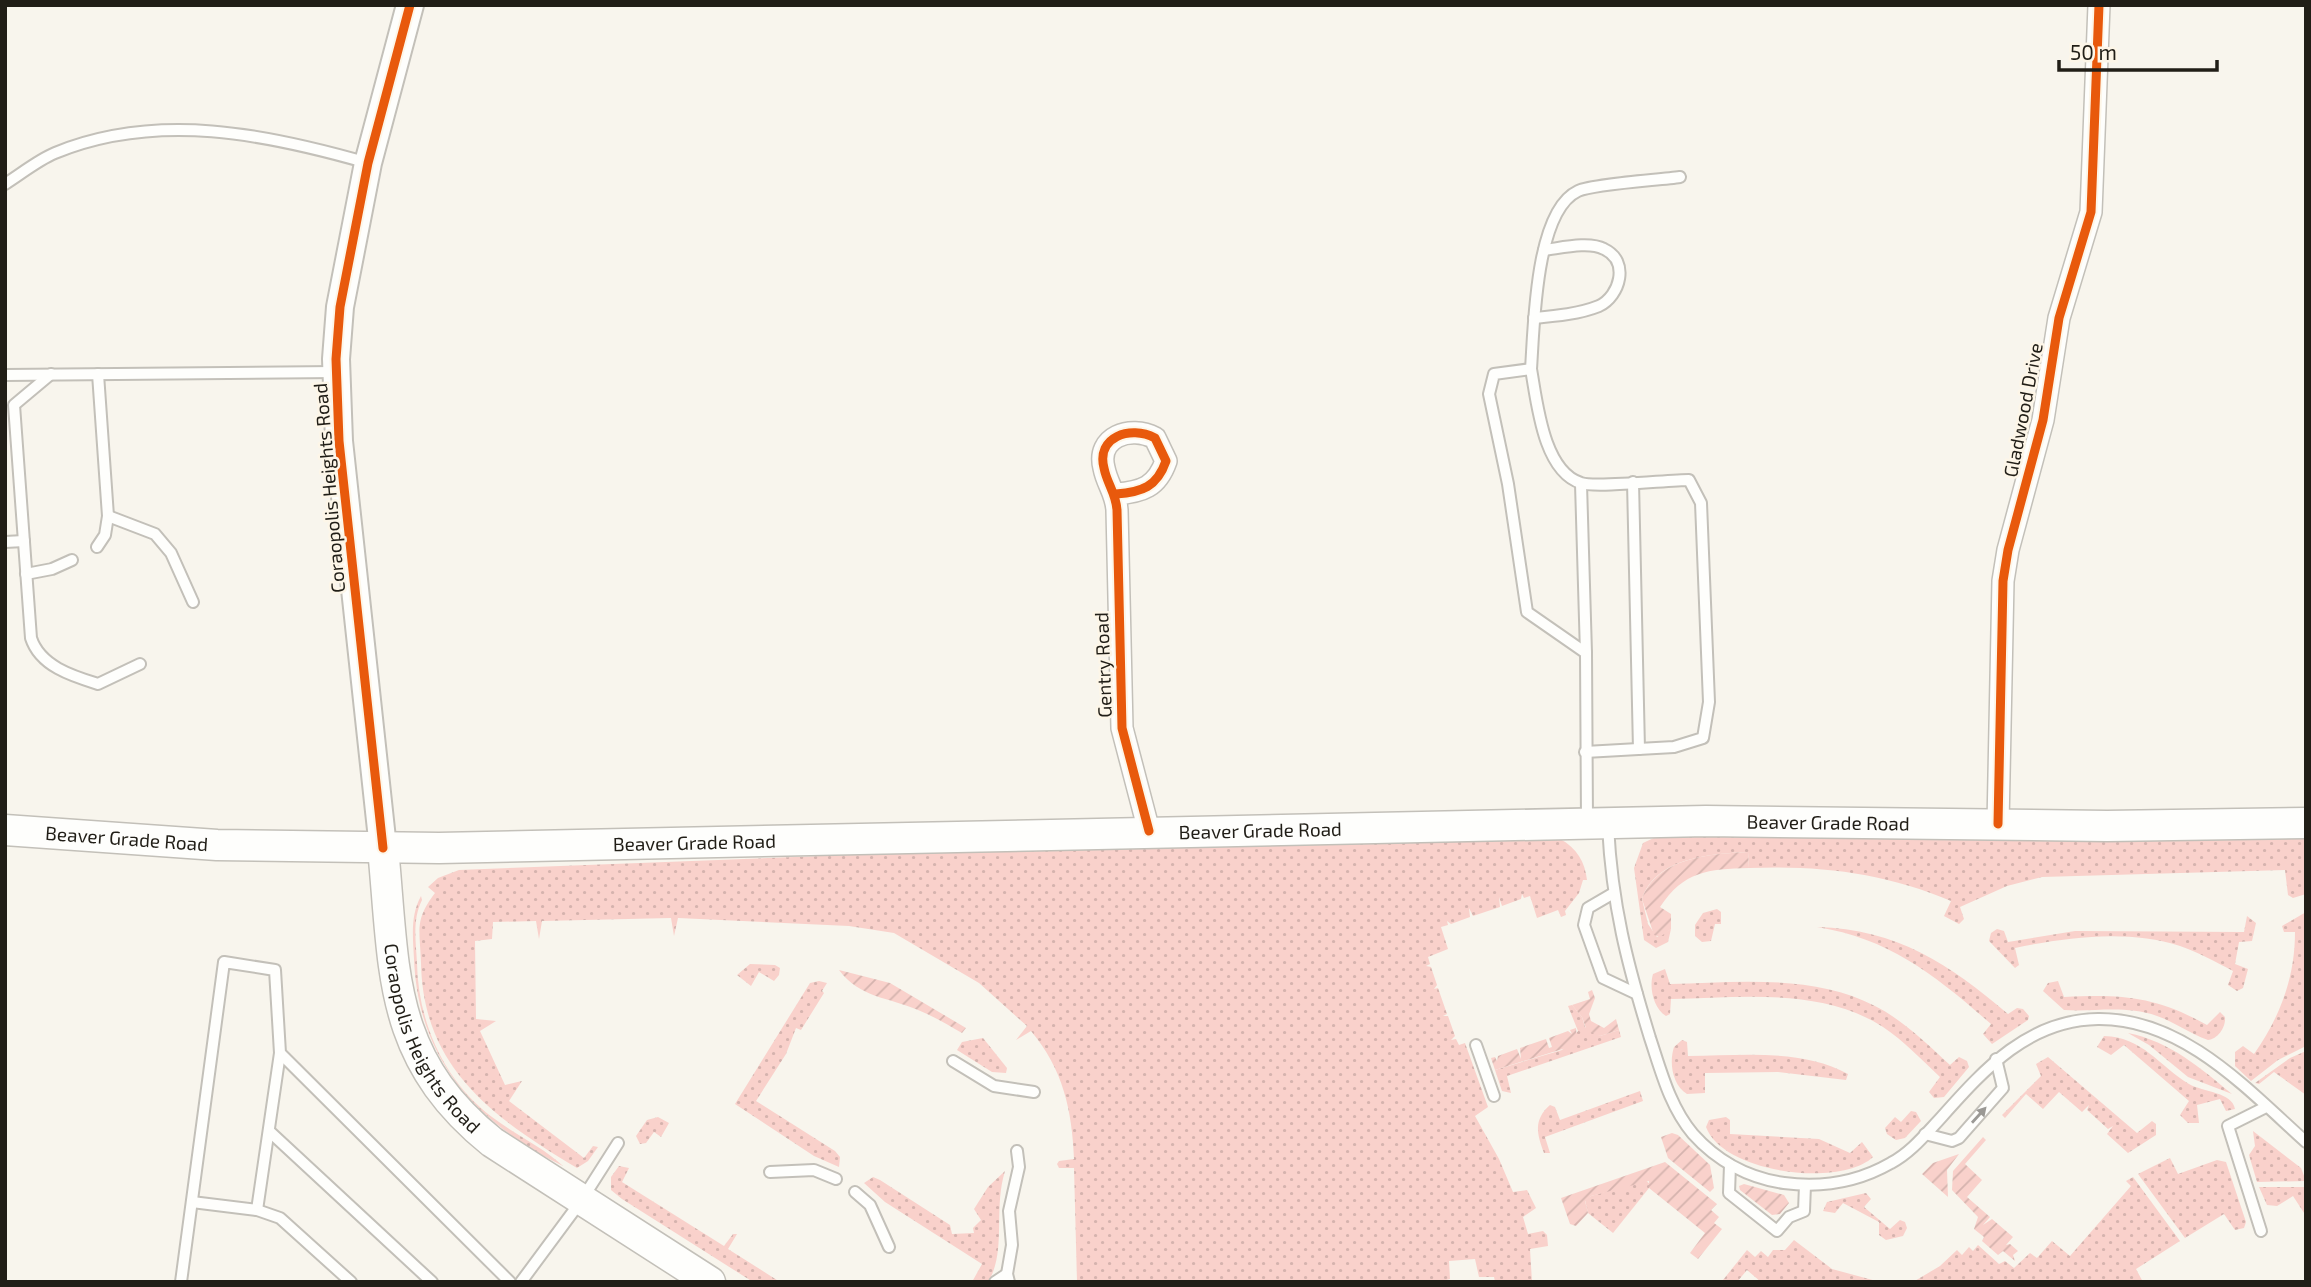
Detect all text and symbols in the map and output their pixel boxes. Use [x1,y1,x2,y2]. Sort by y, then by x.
scale bar [2059,28,2216,72]
text: 50 m [2070,39,2117,64]
street label: Gladwood Drive [1998,341,2047,479]
street label: Coraopolis Heights Road [308,382,349,594]
street label: Gentry Road [1089,612,1116,718]
street label: Beaver Grade Road [1746,810,1910,835]
street label: Beaver Grade Road [1178,817,1342,843]
street label: Beaver Grade Road [45,821,209,855]
street label: Beaver Grade Road [613,829,776,855]
street label: Coraopolis Heights Road [380,942,486,1138]
one-way arrow [1971,1107,1987,1124]

